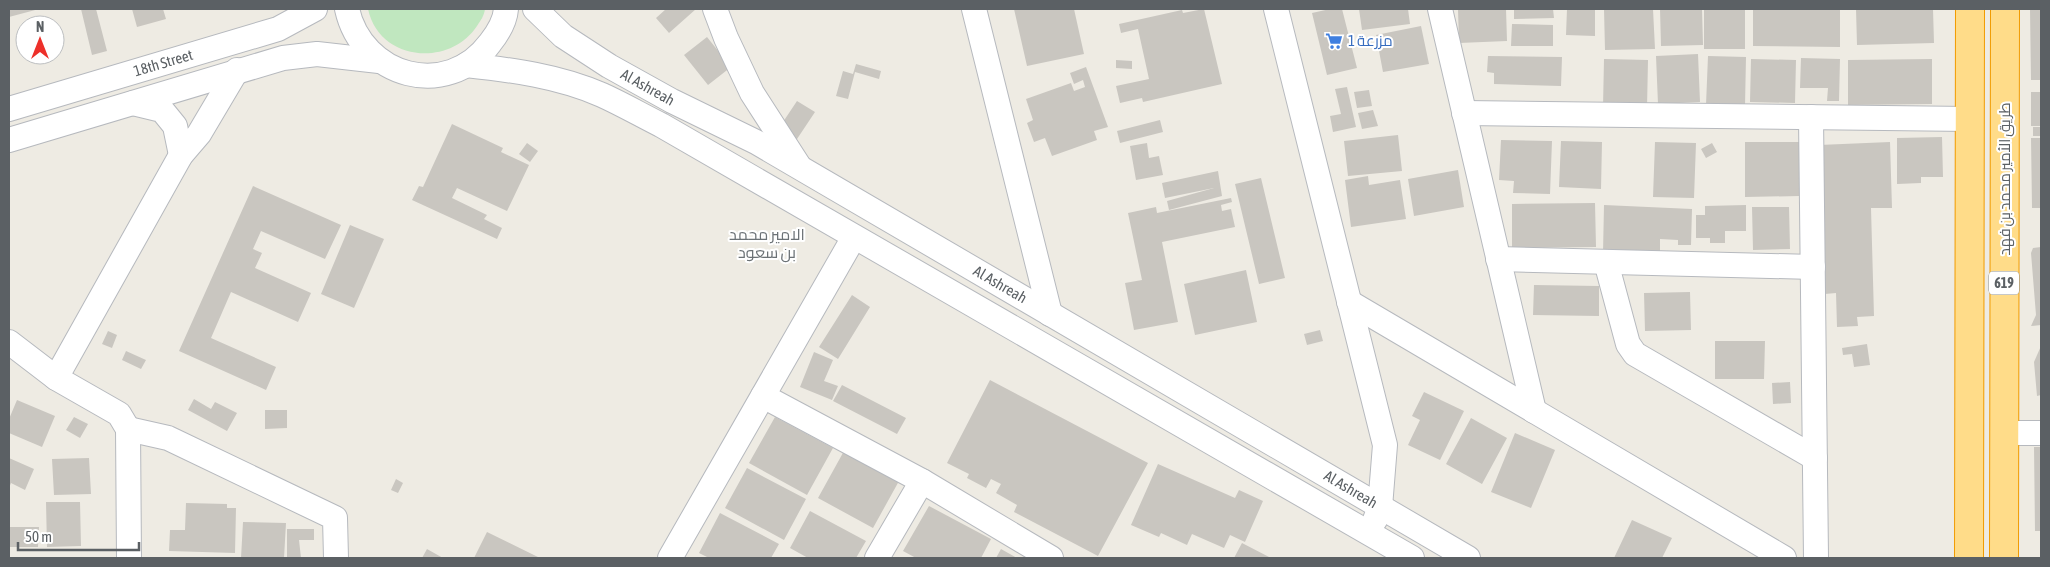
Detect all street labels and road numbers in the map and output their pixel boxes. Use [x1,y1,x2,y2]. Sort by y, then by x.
street label: 18th Street [132,46,195,79]
street label: Al Ashreah [618,65,678,109]
street label: طريق الأمير محمد بن فهد [1996,102,2015,256]
street label: Al Ashreah [971,262,1030,306]
road number: 619 [1989,272,2019,294]
street label: Al Ashreah [1321,467,1381,511]

